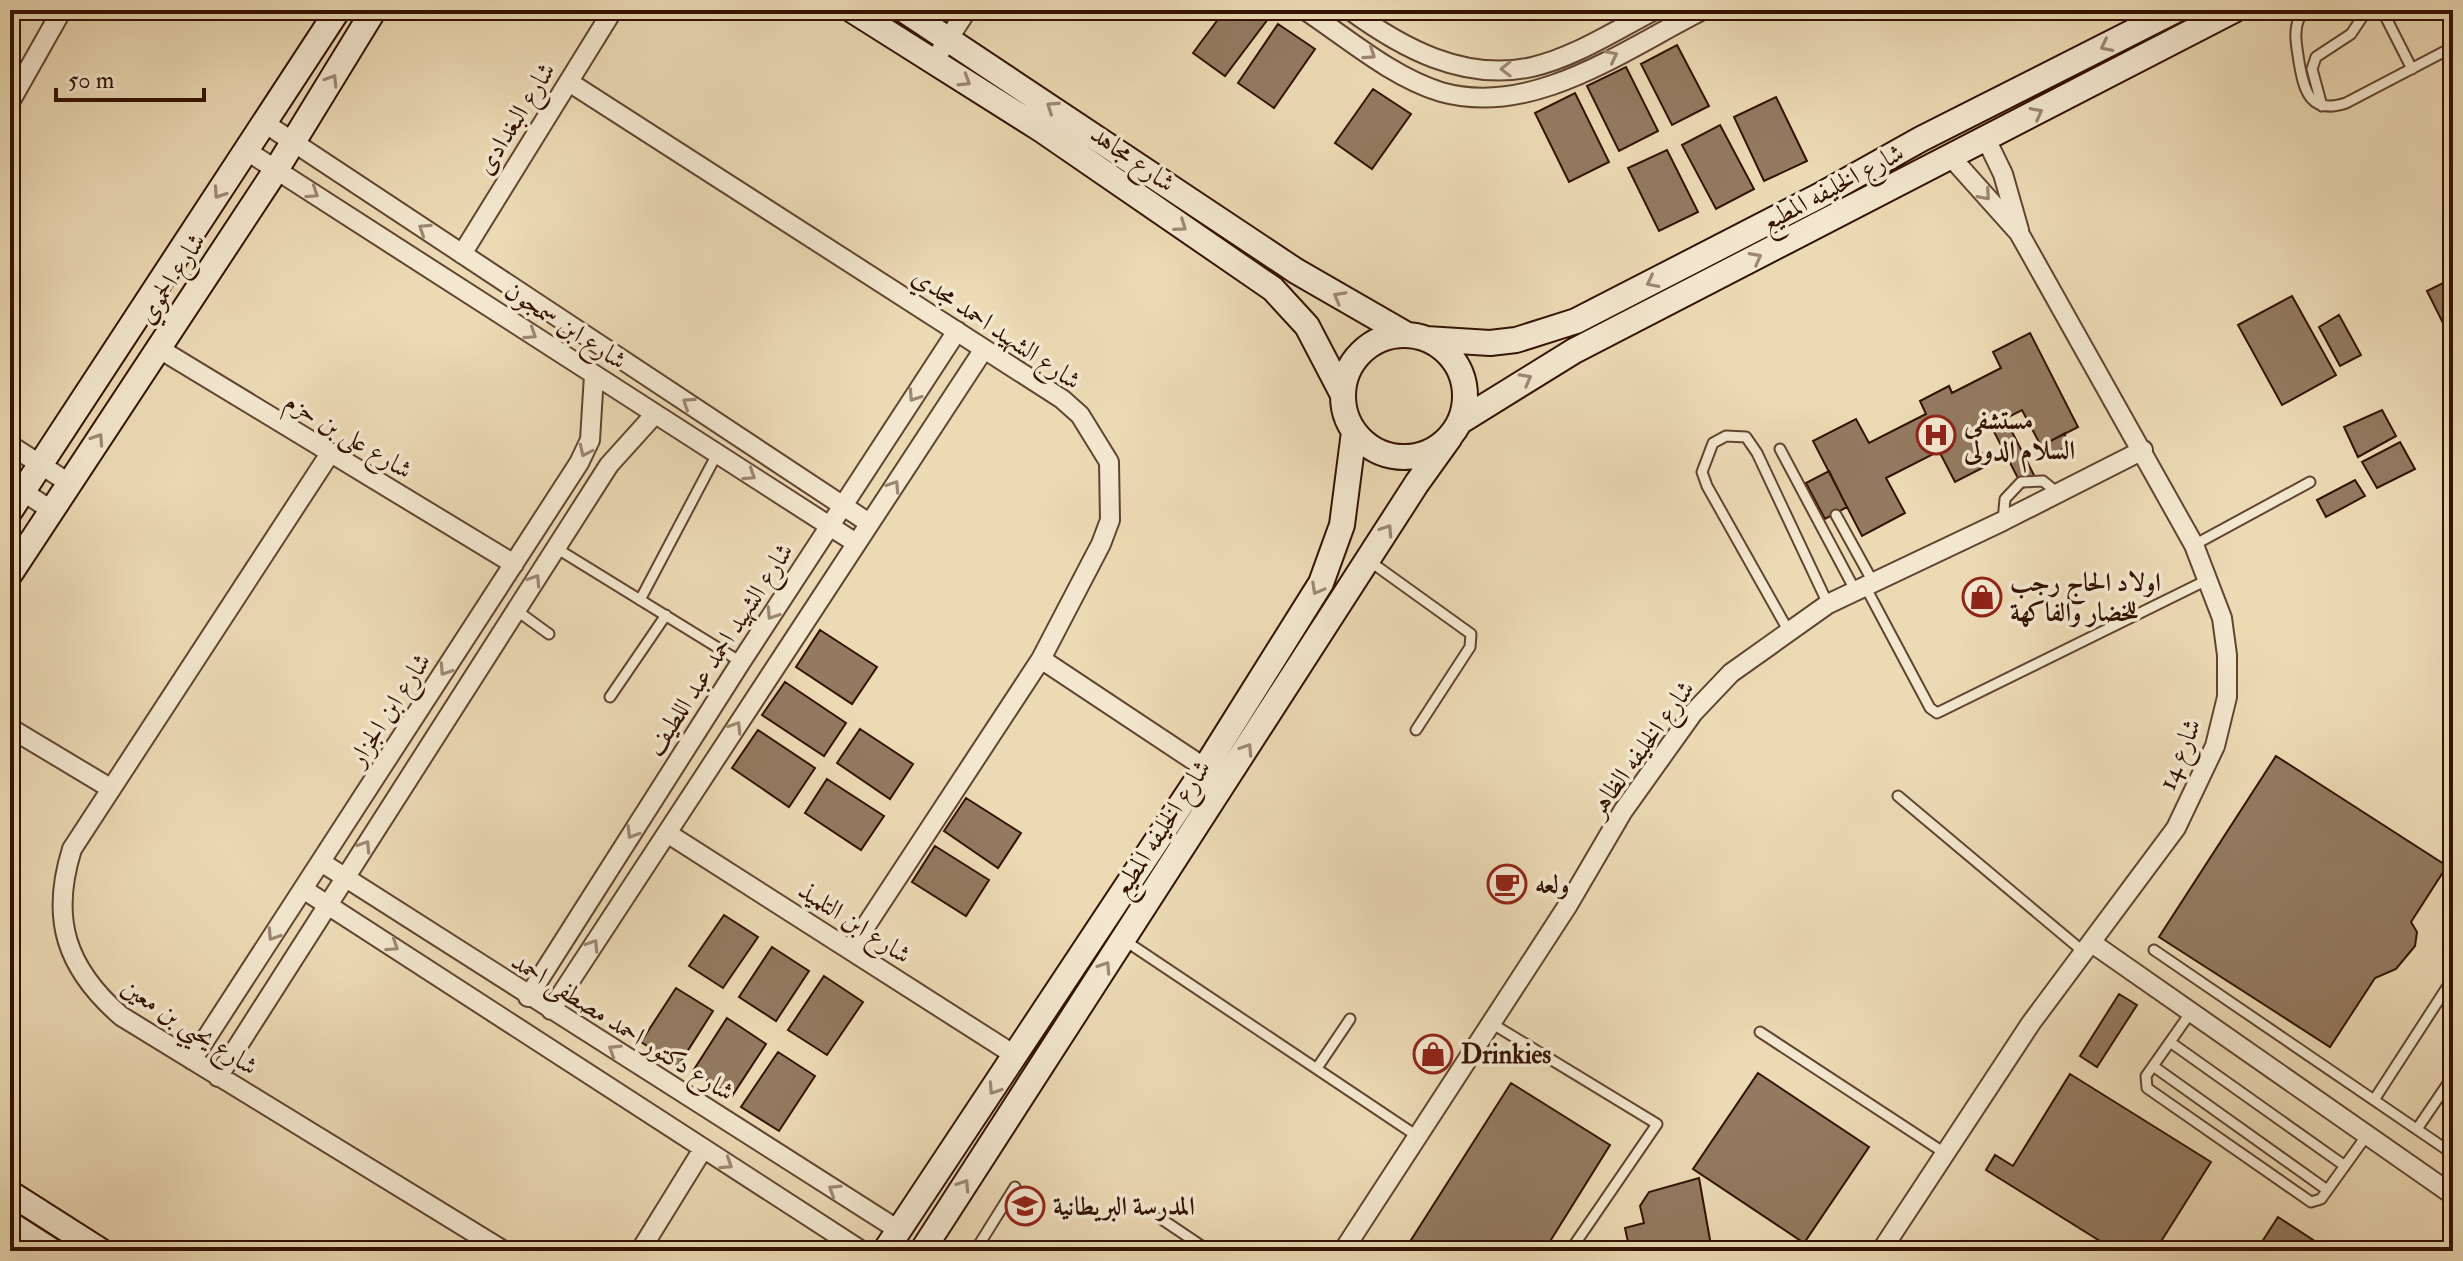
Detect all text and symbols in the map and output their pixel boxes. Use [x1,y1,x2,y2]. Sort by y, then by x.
one-way arrow [2100,36,2115,51]
one-way arrow [1361,44,1375,59]
one-way arrow [1603,50,1618,66]
scale bar [56,52,204,102]
street label: شارع البغدادى [469,57,567,183]
one-way arrow [1499,61,1512,78]
text: 50 m [68,65,115,96]
one-way arrow [956,72,971,87]
one-way arrow [322,74,337,88]
one-way arrow [1046,102,1061,117]
one-way arrow [2028,107,2043,122]
street label: شارع مجاهد [1081,118,1181,204]
street label: شارع الخليفه المطيع [1755,137,1913,245]
one-way arrow [214,184,229,198]
one-way arrow [304,184,319,199]
one-way arrow [1975,185,1990,200]
one-way arrow [1173,216,1187,231]
one-way arrow [418,223,433,238]
street label: شارع الحموي [131,227,217,333]
one-way arrow [1748,252,1763,267]
street label: شارع الشهيد احمد مجدي [903,261,1087,401]
one-way arrow [1645,272,1660,287]
street label: شارع ابن سمجون [496,275,632,381]
one-way arrow [1333,291,1348,307]
one-way arrow [523,324,537,339]
one-way arrow [1517,373,1532,389]
street label: شارع على بن حزم [276,385,418,492]
one-way arrow [909,388,924,402]
one-way arrow [682,398,696,413]
place label: مستشفى السلام الدولى [1963,405,2075,473]
hospital icon: مستشفى السلام الدولى [1915,414,1957,456]
one-way arrow [89,433,104,447]
one-way arrow [578,443,594,458]
one-way arrow [741,465,756,480]
one-way arrow [884,481,899,495]
one-way arrow [1377,524,1392,539]
street label: شارع الشهيد احمد عبد اللطيف [639,537,805,765]
place label: اولاد الحاج رجب للخضار والفاكهة [2010,567,2161,629]
one-way arrow [526,574,541,589]
shop icon: اولاد الحاج رجب للخضار والفاكهة [1961,576,2003,618]
one-way arrow [1311,580,1327,594]
one-way arrow [766,605,781,620]
street label: شارع ابن الجزار [340,647,442,777]
one-way arrow [439,662,454,676]
street label: شارع الخليفه الظاهر [1580,674,1706,828]
street label: شارع 14 [2151,714,2213,797]
one-way arrow [726,722,741,736]
one-way arrow [1237,743,1252,758]
street label: شارع الخليفه المطيع [1105,754,1224,907]
one-way arrow [627,824,642,839]
one-way arrow [356,840,371,855]
cafe icon: ولعه [1486,863,1528,905]
place label: ولعه [1535,869,1569,901]
street label: شارع ابن التلميذ [789,874,917,975]
one-way arrow [268,927,283,941]
one-way arrow [384,936,398,951]
one-way arrow [584,939,599,954]
street label: شارع دكتور احمد مصطفى احمد [502,945,740,1113]
one-way arrow [1095,961,1110,975]
street label: شارع يحيي بن معين [112,971,264,1089]
shop icon: Drinkies [1412,1033,1454,1075]
place label: Drinkies [1461,1039,1551,1071]
one-way arrow [608,1045,623,1060]
one-way arrow [988,1080,1003,1095]
one-way arrow [719,1155,733,1170]
one-way arrow [955,1180,970,1194]
one-way arrow [828,1184,843,1199]
school or university icon: المدرسة البريطانية [1004,1185,1046,1227]
place label: المدرسة البريطانية [1053,1191,1195,1223]

